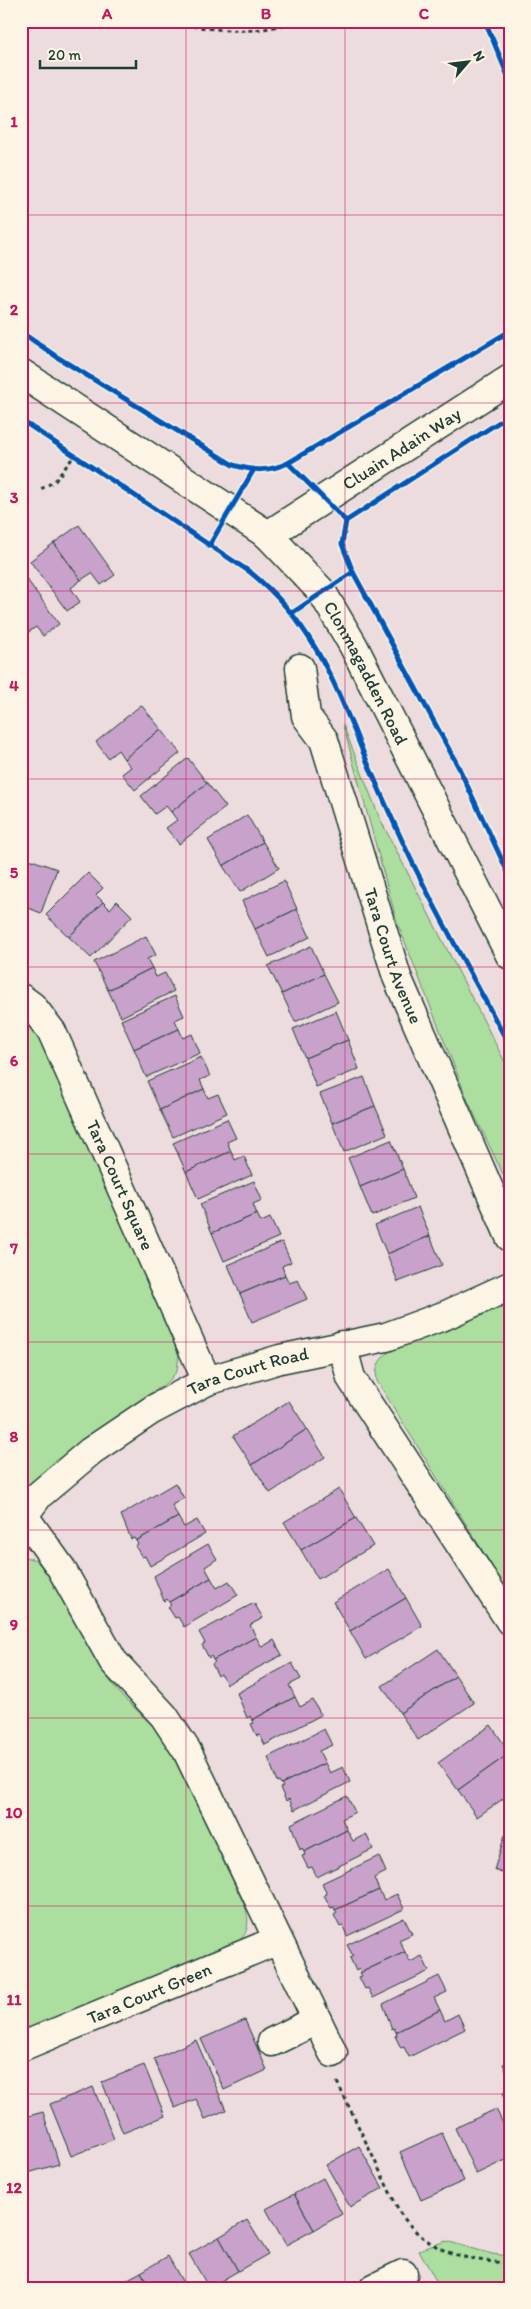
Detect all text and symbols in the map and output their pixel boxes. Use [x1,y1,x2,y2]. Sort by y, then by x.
text: A [101,4,113,23]
text: B [261,4,272,23]
text: C [419,4,430,23]
scale bar [40,38,136,70]
north arrow [444,38,494,88]
text: 20 m [48,46,82,64]
text: N [469,48,489,64]
text: 1 [10,112,18,131]
text: 2 [10,300,19,319]
street label: Cluain Adain Way [338,402,465,495]
text: 3 [10,488,19,507]
street label: Clonmagadden Road [319,597,413,749]
text: 4 [9,676,19,695]
text: 5 [10,863,19,882]
street label: Tara Court Avenue [359,885,427,1027]
text: 6 [10,1051,19,1070]
street label: Tara Court Square [82,1117,159,1254]
text: 7 [9,1239,18,1258]
street label: Tara Court Road [184,1342,310,1400]
text: 8 [10,1427,19,1446]
text: 9 [10,1615,18,1634]
text: 10 [5,1803,23,1822]
street label: Tara Court Green [84,1958,215,2029]
text: 11 [7,1990,22,2009]
text: 12 [6,2178,23,2197]

